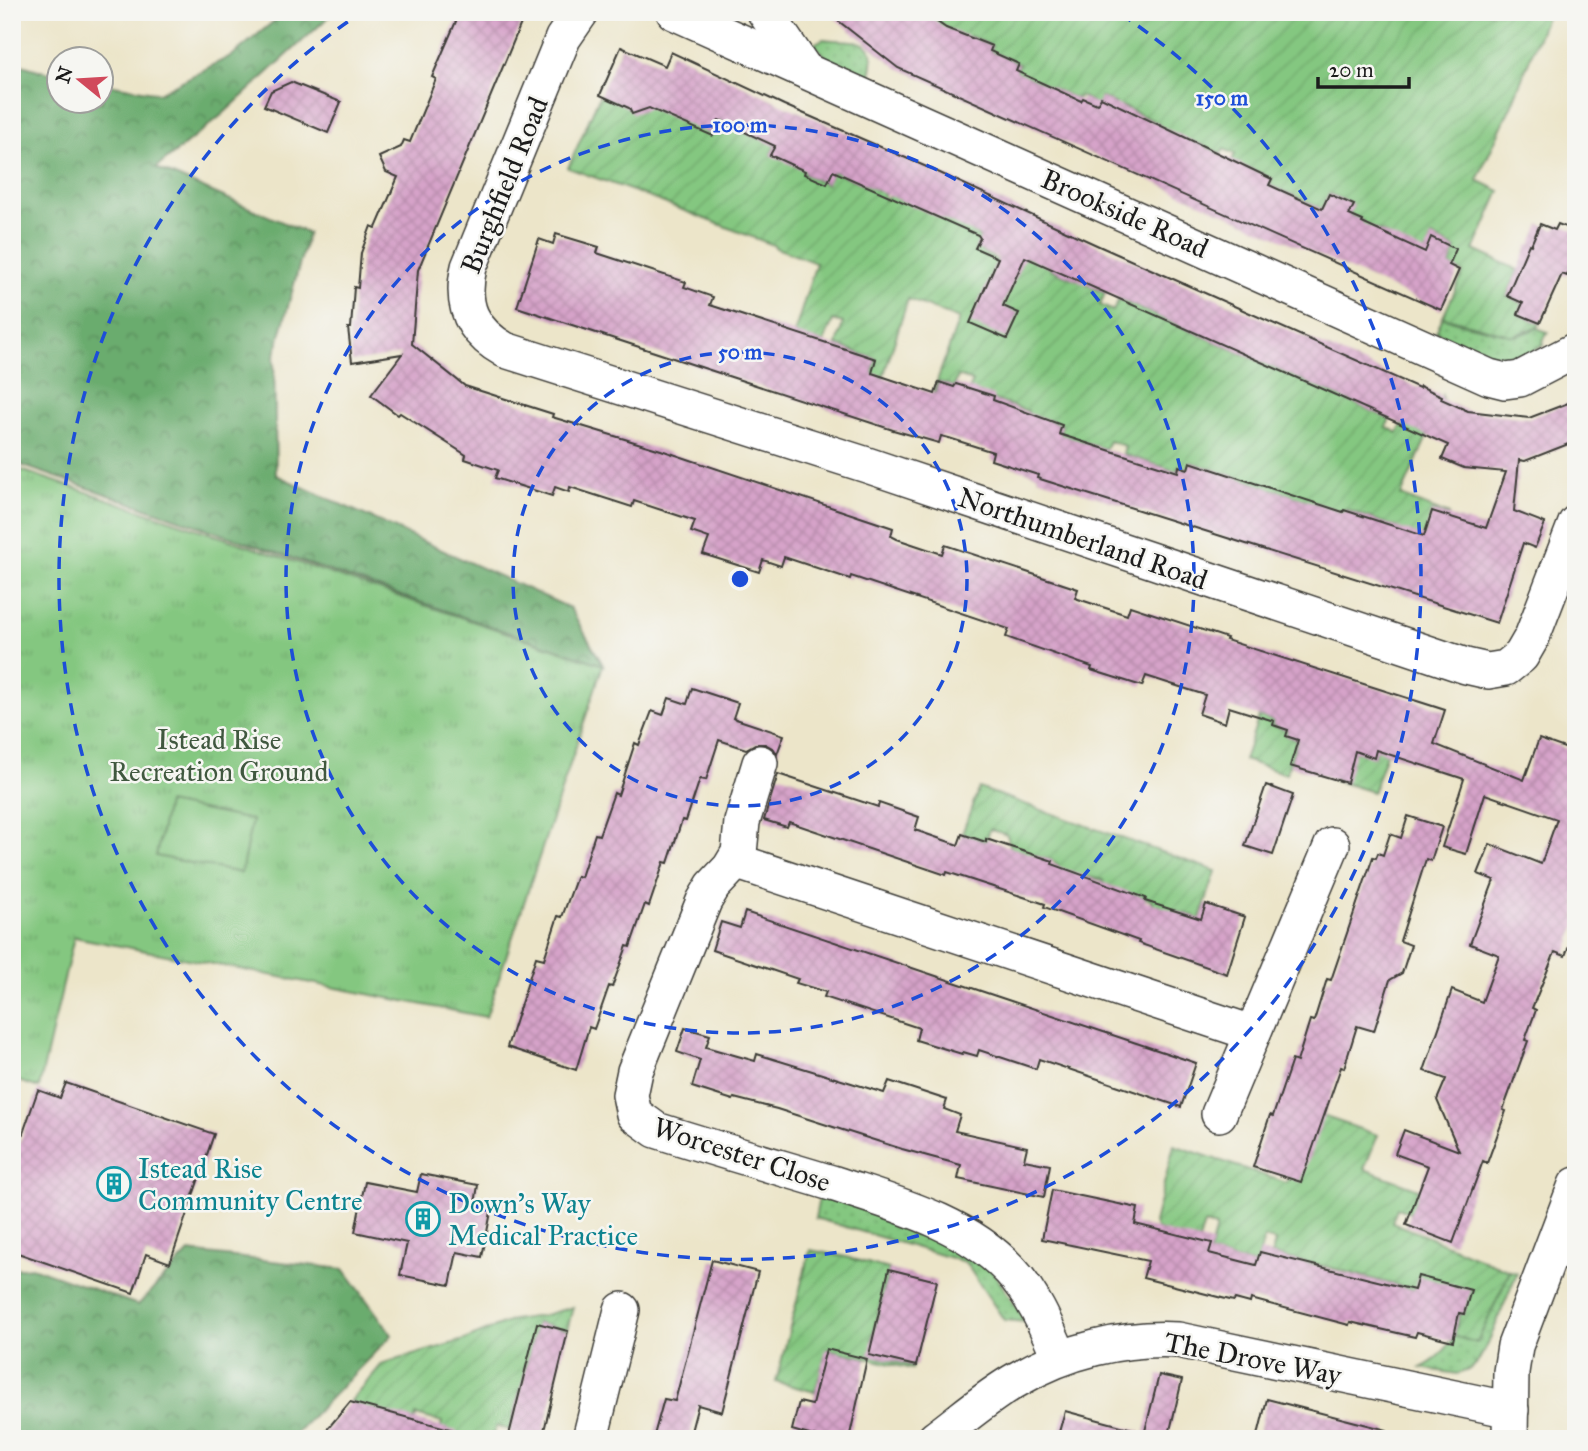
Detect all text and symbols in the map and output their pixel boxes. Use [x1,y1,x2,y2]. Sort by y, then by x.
north arrow [46,46,116,116]
scale bar [1318,46,1410,90]
text: 20 m [1329,57,1374,83]
text: N [51,64,78,86]
text: 150 m [1196,85,1248,111]
street label: Burghfield Road [453,92,556,279]
text: 100 m [713,112,768,138]
street label: Brookside Road [1036,161,1214,266]
text: 50 m [718,339,762,365]
street label: Northumberland Road [954,479,1212,598]
centre of rings [728,567,752,591]
park label: Istead Rise Recreation Ground [109,722,329,789]
street label: Worcester Close [649,1109,835,1200]
place label: Istead Rise Community Centre [138,1151,363,1218]
building icon: Istead Rise Community Centre [95,1165,133,1203]
place label: Down's Way Medical Practice [448,1186,638,1253]
building icon: Down's Way Medical Practice [404,1200,442,1238]
street label: The Drove Way [1161,1324,1345,1393]

